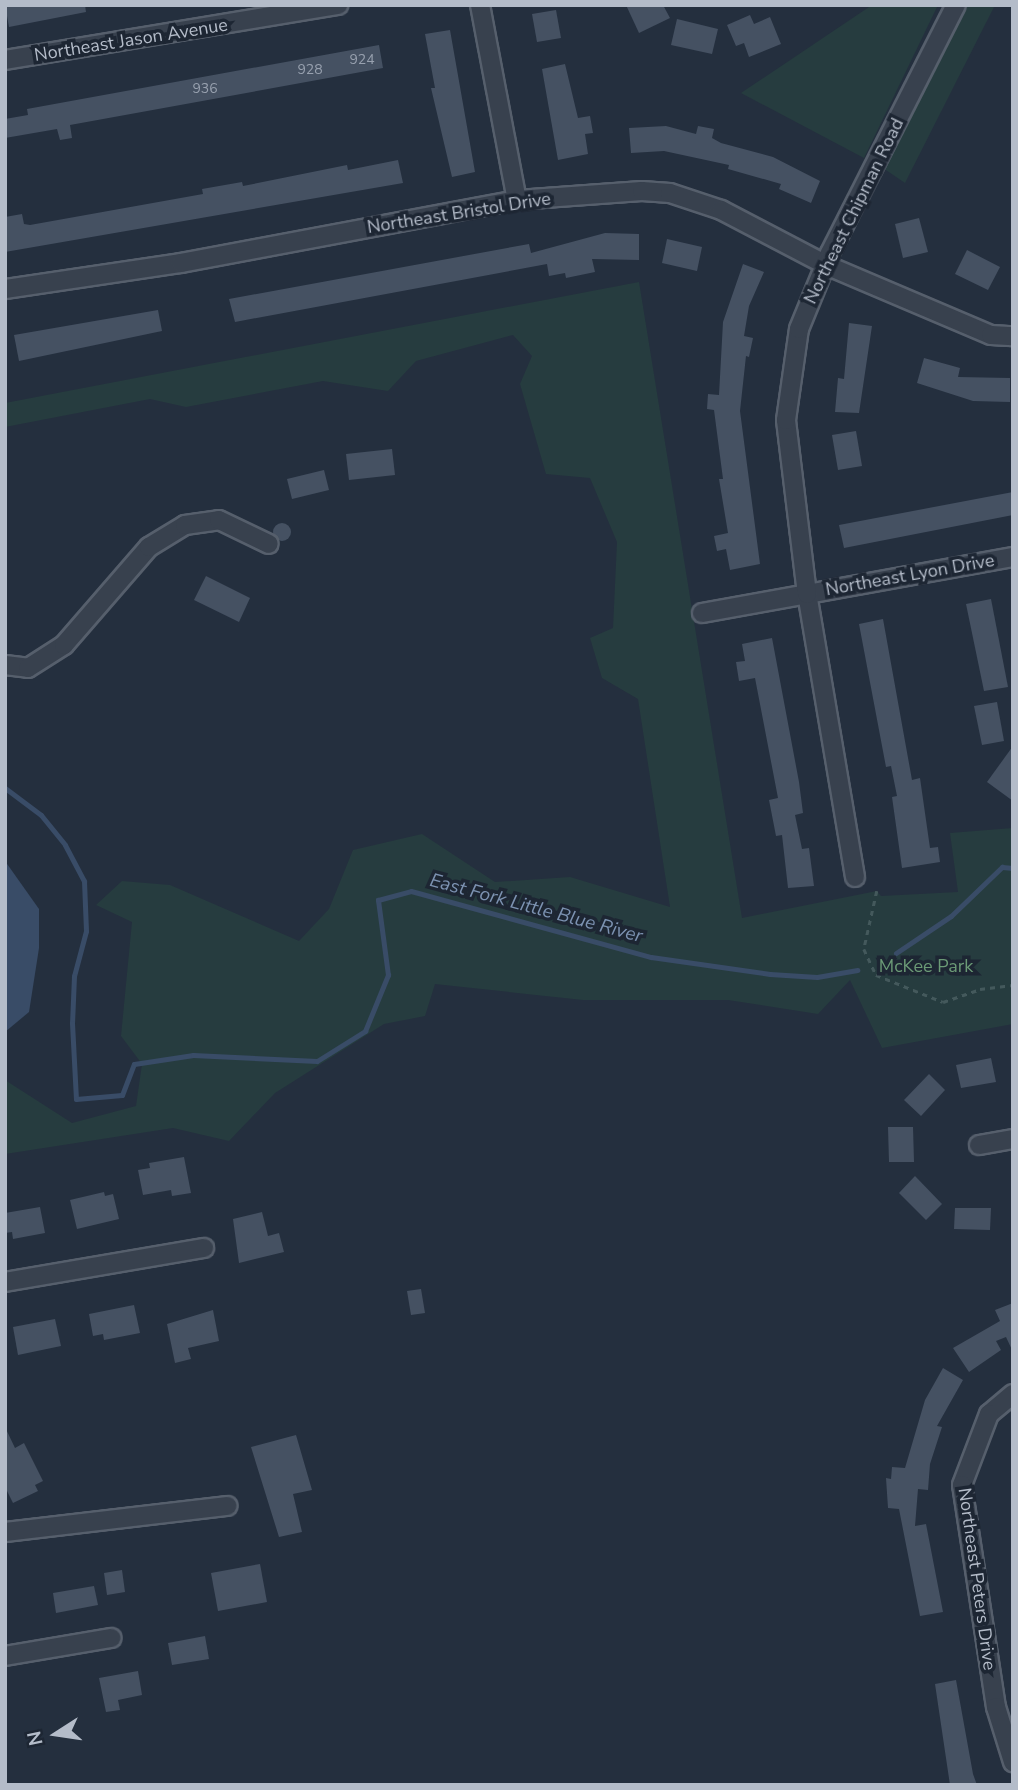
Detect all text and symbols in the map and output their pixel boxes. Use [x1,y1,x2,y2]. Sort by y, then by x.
street label: Northeast Jason Avenue [33,14,229,66]
house number: 924 [349,52,375,68]
house number: 928 [297,62,323,78]
house number: 936 [192,81,218,97]
street label: Northeast Chipman Road [800,115,908,307]
street label: Northeast Bristol Drive [366,188,552,238]
street label: Northeast Lyon Drive [824,550,996,600]
water label: East Fork Little Blue River [427,870,645,948]
park label: McKee Park [879,955,973,977]
street label: Northeast Peters Drive [953,1486,1001,1672]
north arrow [21,1699,91,1769]
text: N [21,1729,50,1748]

